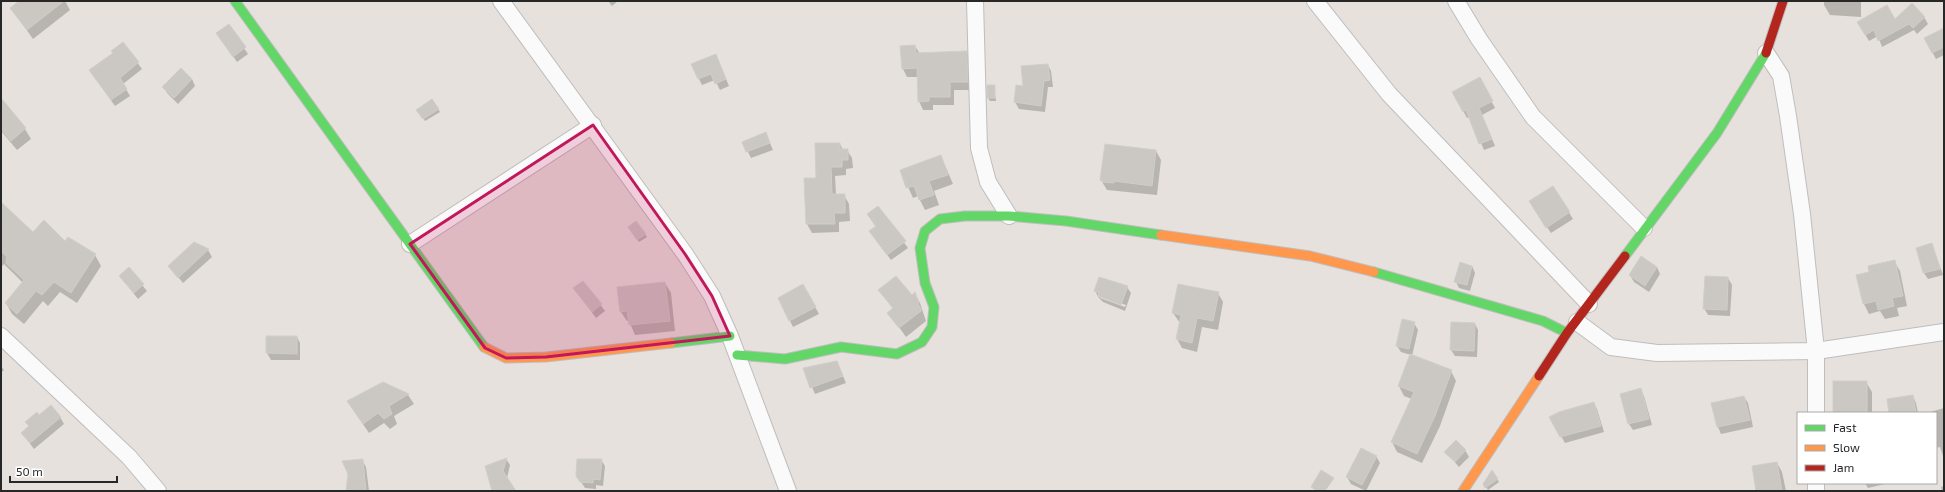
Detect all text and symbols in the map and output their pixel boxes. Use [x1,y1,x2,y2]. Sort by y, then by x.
legend [1797,412,1937,484]
text: Fast [1833,420,1857,434]
text: Slow [1833,440,1860,454]
scale bar [10,458,117,484]
text: Jam [1833,460,1854,474]
text: 50 m [16,464,43,478]

